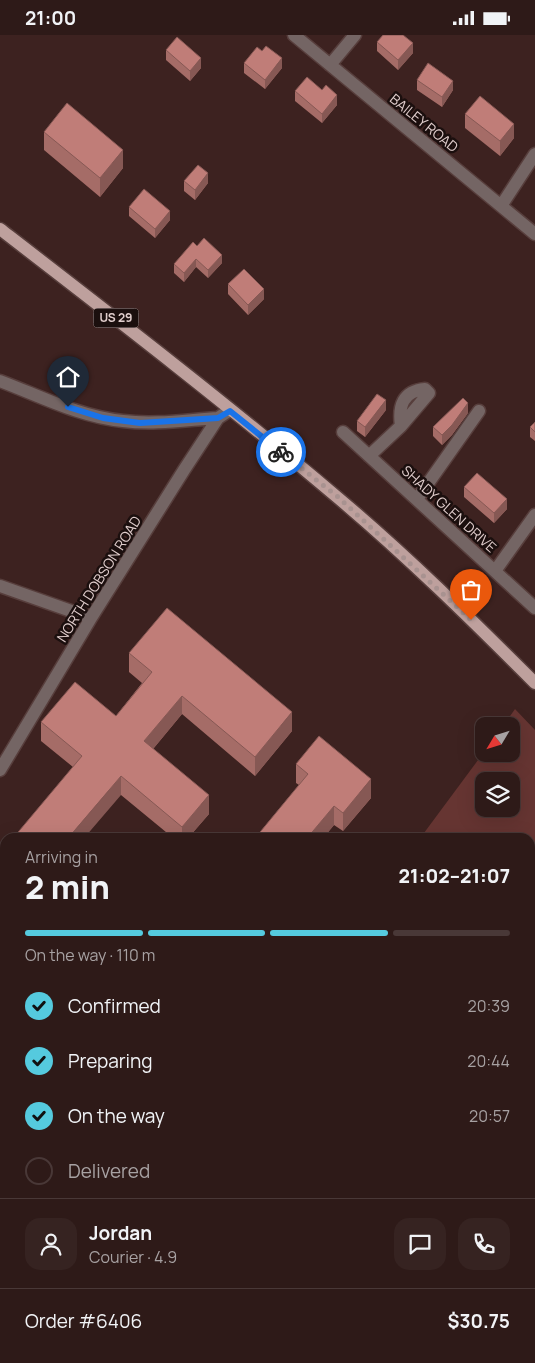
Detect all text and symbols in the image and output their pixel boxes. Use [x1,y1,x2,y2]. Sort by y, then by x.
text: 21:00 [25,5,76,31]
street label: BAILEY ROAD [386,89,462,156]
road number: US 29 [94,309,138,327]
pin [47,356,89,407]
icon: home [54,363,82,391]
courier [256,427,306,477]
icon: bike [267,438,295,466]
street label: SHADY GLEN DRIVE [398,461,501,556]
street label: NORTH DOBSON ROAD [52,512,145,645]
pin [450,569,492,620]
icon: bag [457,576,485,604]
north arrow [475,717,520,763]
map controls [475,717,520,817]
button: layers [475,772,520,817]
text: Arriving in [25,846,98,868]
text: 21:02–21:07 [399,863,510,889]
text: 2 min [25,865,110,909]
text: On the way · 110 m [25,944,155,966]
icon: check [25,992,53,1020]
text: Confirmed [68,993,161,1019]
text: 20:39 [468,995,510,1017]
icon: check [25,1047,53,1075]
text: Preparing [68,1048,153,1074]
text: 20:44 [467,1050,510,1072]
icon: check [25,1102,53,1130]
text: On the way [68,1103,165,1129]
text: 20:57 [469,1105,510,1127]
text: Delivered [68,1158,150,1184]
button: person [25,1218,77,1270]
button: chat [394,1218,446,1270]
button: phone [458,1218,510,1270]
text: Jordan [89,1220,152,1246]
text: Courier · 4.9 [89,1246,177,1268]
text: Order #6406 [25,1308,142,1334]
text: $30.75 [447,1308,510,1334]

